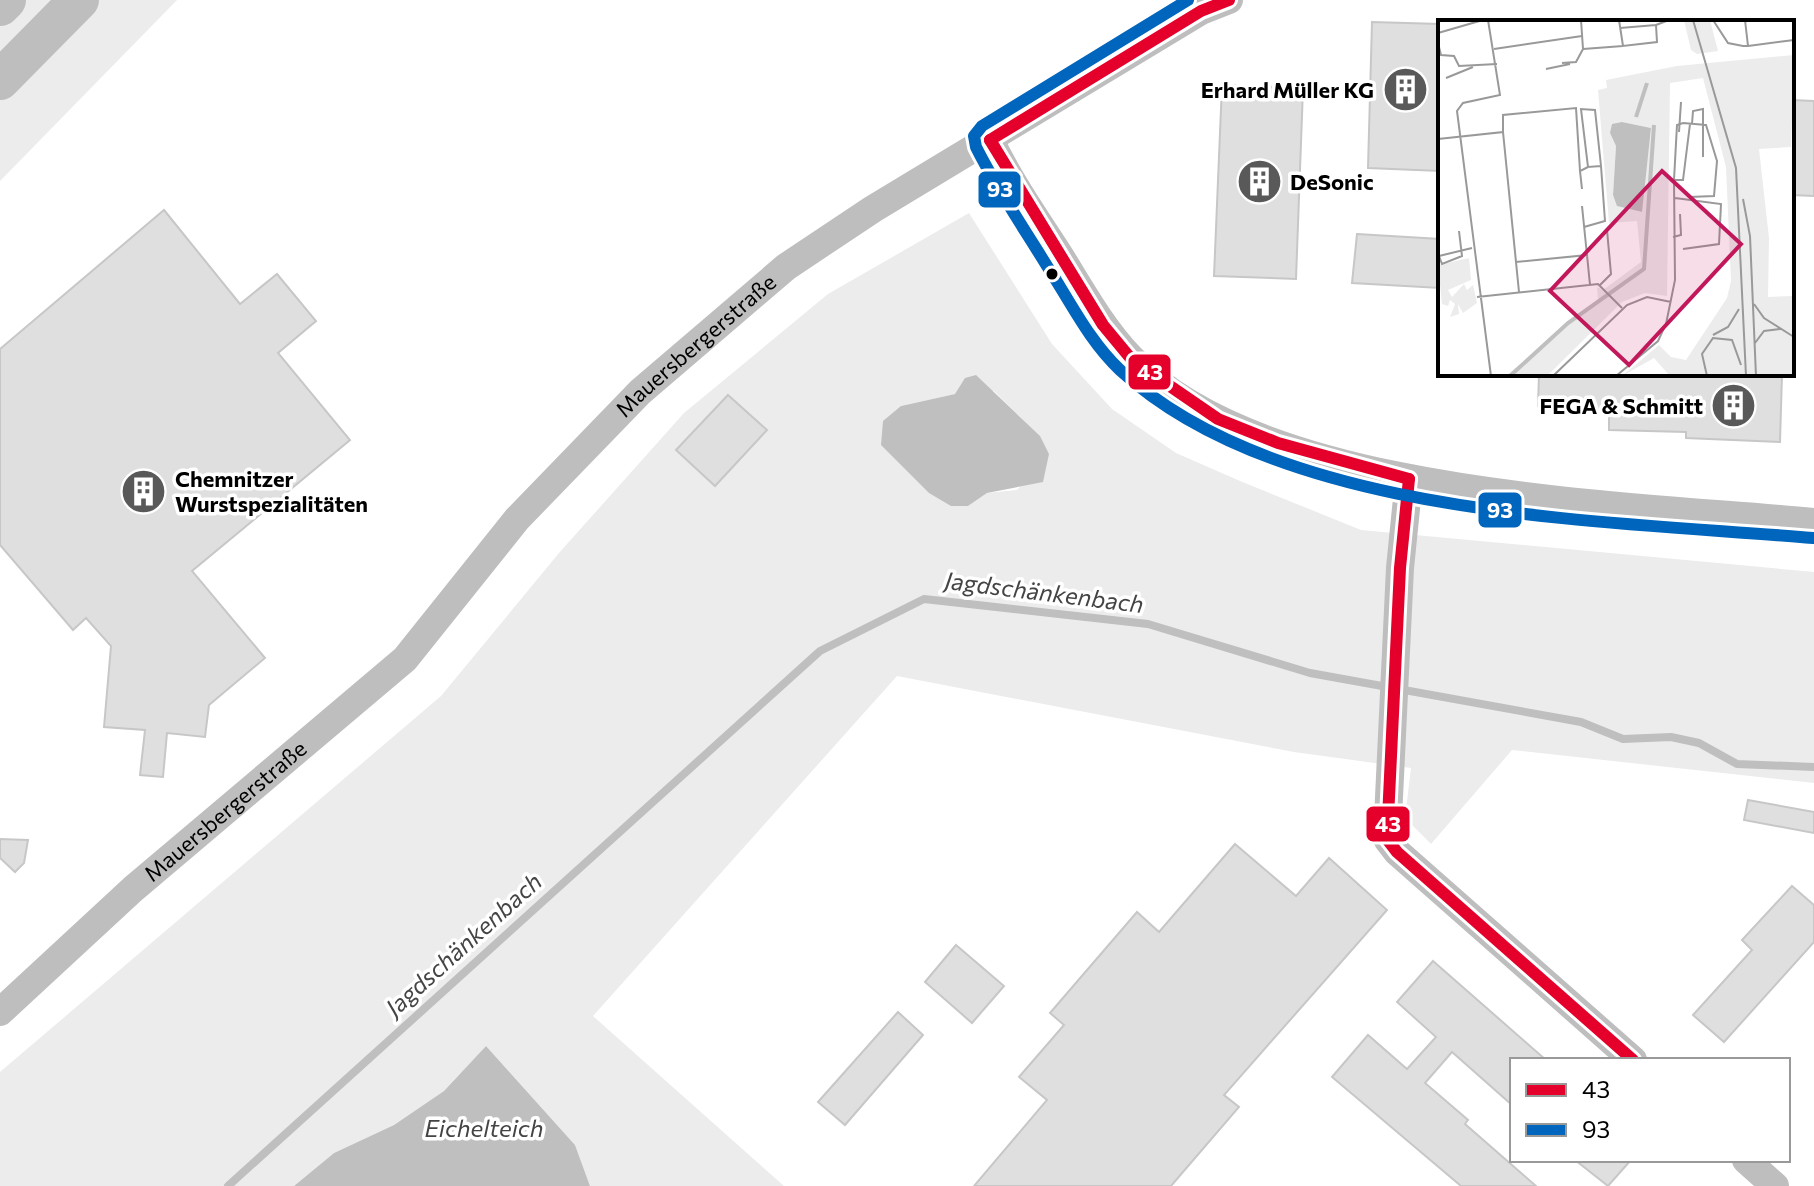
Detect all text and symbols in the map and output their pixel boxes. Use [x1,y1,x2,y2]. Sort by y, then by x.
inset map [1438,20,1794,376]
building icon: Erhard Müller KG [1381,66,1429,114]
place label: Erhard Müller KG [1201,76,1374,103]
building icon: DeSonic [1235,158,1283,206]
place label: DeSonic [1290,168,1374,195]
line badge: 93 [977,170,1022,209]
text: 93 [987,175,1013,202]
unlabelled marker [1044,266,1060,282]
street label: Mauersbergerstraße [609,268,781,422]
line badge: 43 [1127,353,1172,391]
text: 43 [1137,358,1163,385]
building icon: FEGA & Schmitt [1710,382,1758,430]
place label: FEGA & Schmitt [1540,392,1703,419]
place label: Chemnitzer Wurstspezialitäten [175,465,368,517]
building icon: Chemnitzer Wurstspezialitäten [120,468,168,516]
line badge: 93 [1477,491,1523,529]
text: 93 [1487,496,1513,523]
water label: Jagdschänkenbach [941,565,1145,618]
street label: Mauersbergerstraße [138,734,312,887]
line badge: 43 [1365,805,1411,843]
text: 43 [1375,810,1401,837]
water label: Jagdschänkenbach [377,866,547,1023]
legend [1510,1058,1790,1162]
text: 43 [1582,1074,1610,1103]
water label: Eichelteich [425,1113,543,1142]
text: 93 [1582,1114,1610,1143]

